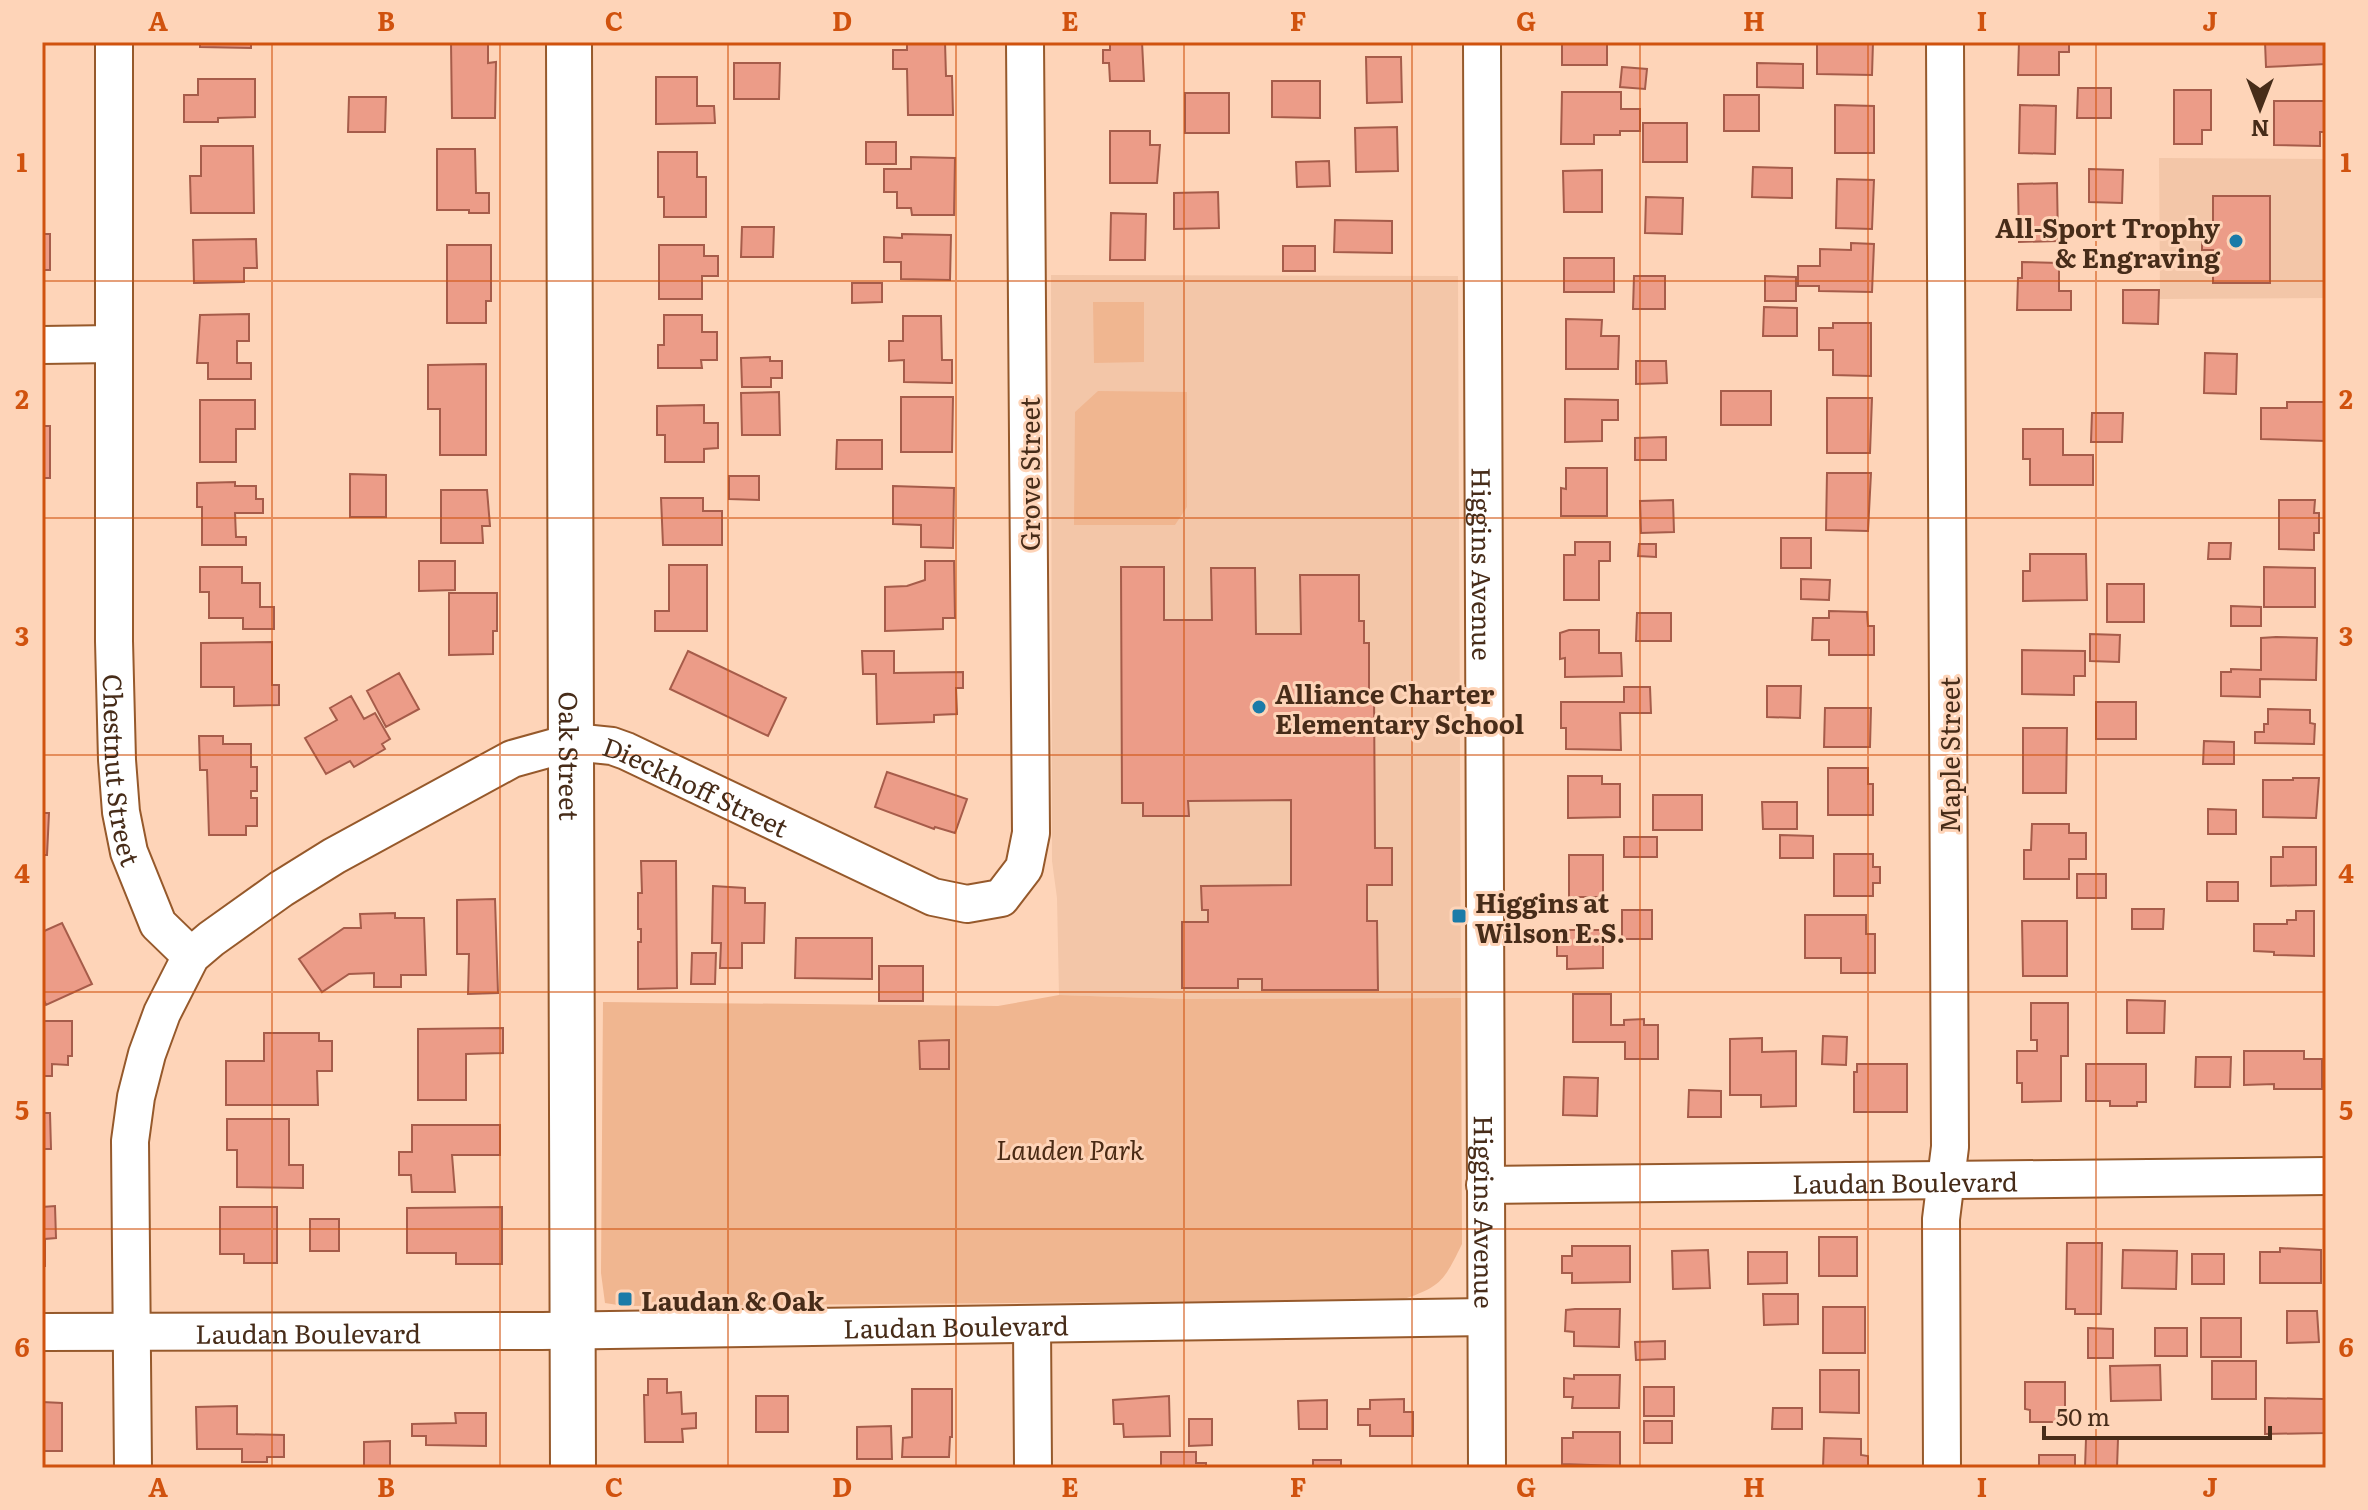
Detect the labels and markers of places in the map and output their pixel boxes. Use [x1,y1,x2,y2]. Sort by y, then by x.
place label: All-Sport Trophy & Engraving [1995,207,2220,276]
marker: All-Sport Trophy & Engraving [2227,232,2245,250]
place label: Alliance Charter Elementary School [1275,673,1524,742]
marker: Alliance Charter Elementary School [1250,698,1268,716]
place label: Higgins at Wilson E.S. [1475,882,1625,951]
marker: Higgins at Wilson E.S. [1450,907,1468,925]
place label: Laudan & Oak [641,1280,825,1319]
marker: Laudan & Oak [616,1290,634,1308]

